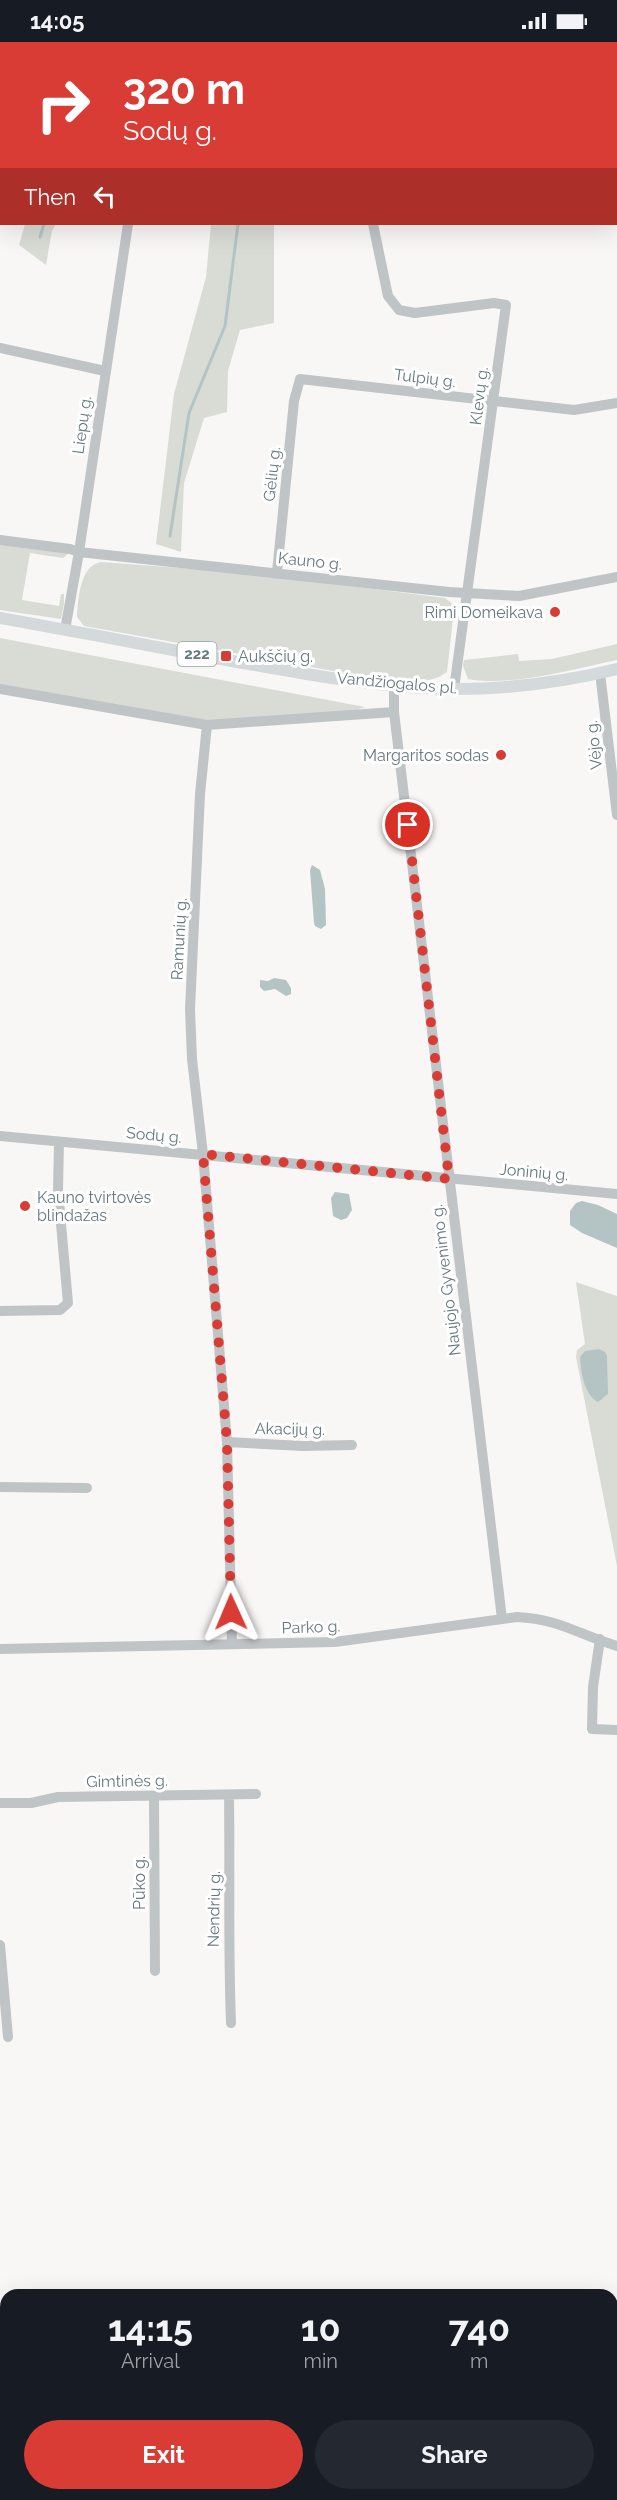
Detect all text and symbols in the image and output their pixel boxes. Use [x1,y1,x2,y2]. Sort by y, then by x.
text: 14:05 [30,8,85,34]
text: 320 m [123,65,245,114]
icon: right [24,66,102,144]
text: Sodų g. [123,115,217,146]
icon: left [88,180,121,213]
text: Then [24,184,76,210]
street label: Tulpių g. [393,365,457,391]
street label: Klevų g. [466,366,492,426]
street label: Liepų g. [69,395,95,455]
street label: Gėlių g. [260,446,284,502]
street label: Kauno g. [277,548,343,574]
place label: Rimi Domeikava [424,603,543,622]
marker: Rimi Domeikava [548,605,562,619]
road number: 222 [178,642,216,666]
place label: Aukščių g. [238,647,313,666]
marker: Aukščių g. [219,649,233,663]
street label: Vandžiogalos pl. [336,668,458,698]
street label: Vėjo g. [582,719,606,771]
place label: Margaritos sodas [363,746,489,765]
marker: Margaritos sodas [494,748,508,762]
pin [382,799,433,850]
icon: arrive [391,808,424,841]
street label: Ramunių g. [167,897,191,981]
street label: Sodų g. [125,1123,183,1147]
street label: Joninių g. [499,1160,569,1184]
place label: Kauno tvirtovės blindažas [37,1188,152,1225]
marker: Kauno tvirtovės blindažas [18,1199,32,1213]
street label: Naujojo Gyvenimo g. [427,1203,465,1357]
street label: Akacijų g. [255,1419,325,1439]
position arrow [199,1580,263,1644]
street label: Parko g. [281,1616,341,1638]
street label: Gimtinės g. [86,1771,168,1791]
street label: Pūko g. [130,1856,149,1910]
street label: Nendrių g. [204,1871,224,1947]
text: 14:15 [108,2307,193,2349]
text: 10 [301,2307,341,2349]
text: 740 [449,2307,510,2349]
text: Arrival [121,2349,180,2373]
text: min [304,2349,338,2373]
text: m [470,2349,489,2373]
button: Exit [24,2420,303,2489]
button: Share [315,2420,594,2489]

